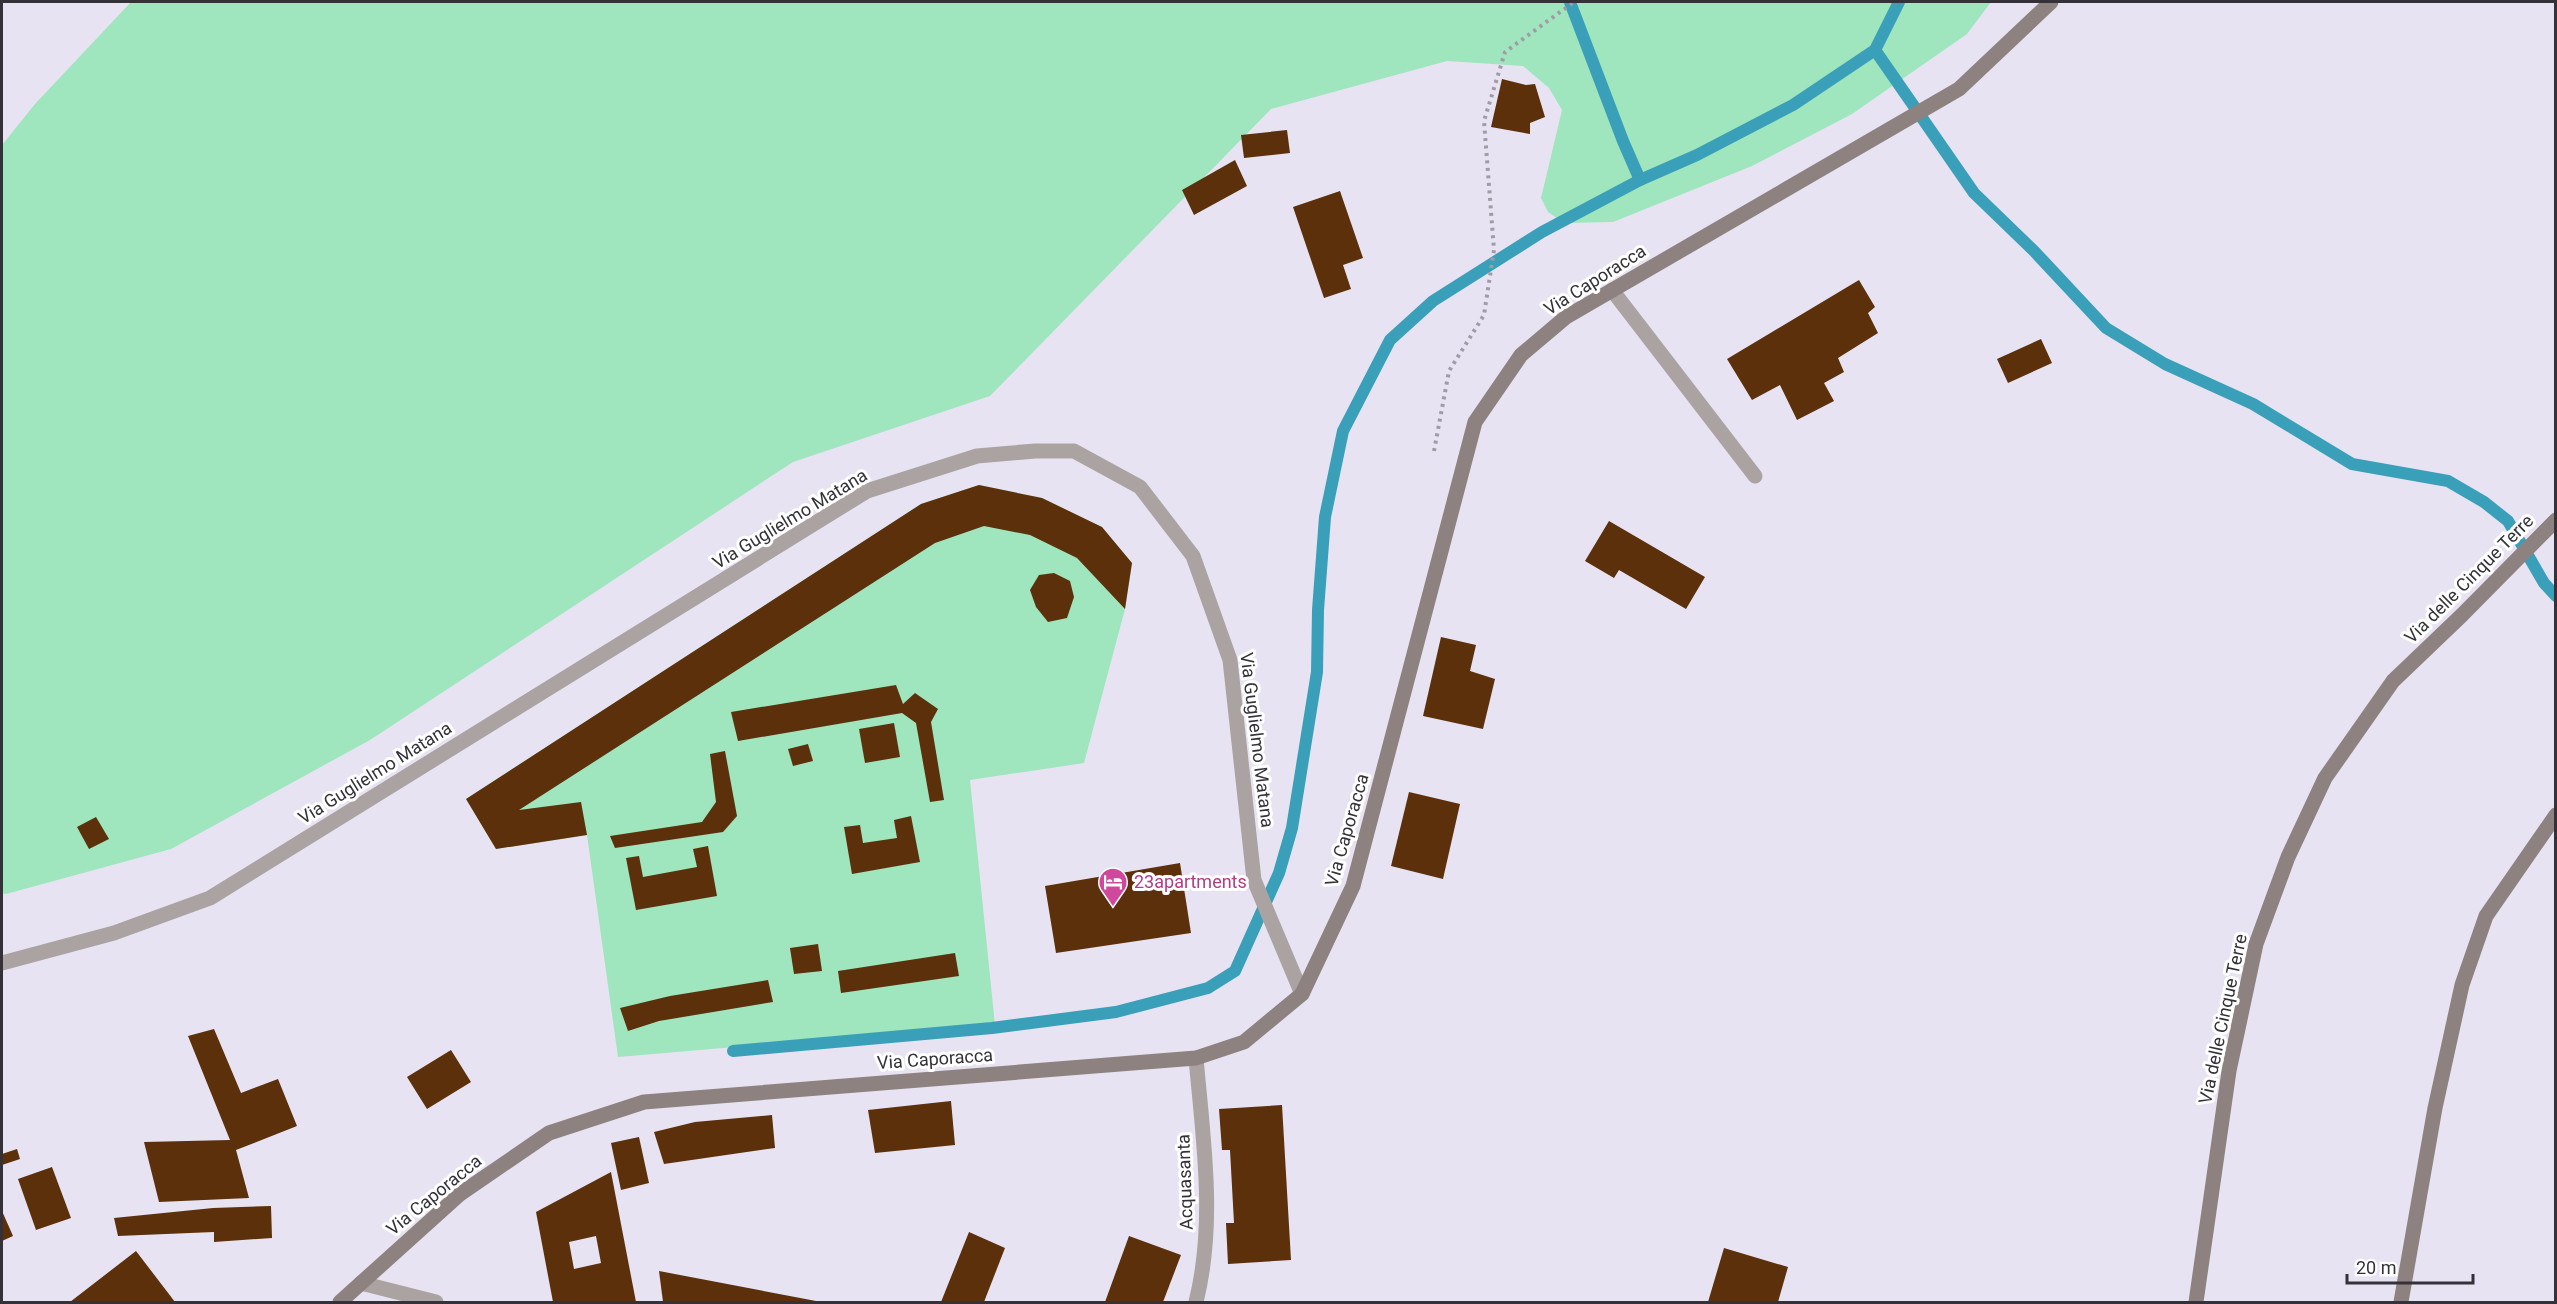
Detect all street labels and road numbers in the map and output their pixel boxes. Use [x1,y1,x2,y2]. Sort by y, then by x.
street label: Via Caporacca [1540,240,1650,319]
street label: Via Guglielmo Matana [709,464,871,573]
street label: Via delle Cinque Terre [2400,510,2537,647]
street label: Via Guglielmo Matana [1236,651,1279,829]
street label: Via Guglielmo Matana [294,717,455,828]
street label: Via Caporacca [1320,771,1373,889]
street label: Via delle Cinque Terre [2194,932,2251,1106]
street label: Via Caporacca [876,1044,994,1073]
street label: Acquasanta [1172,1134,1197,1230]
street label: Via Caporacca [382,1150,485,1239]

